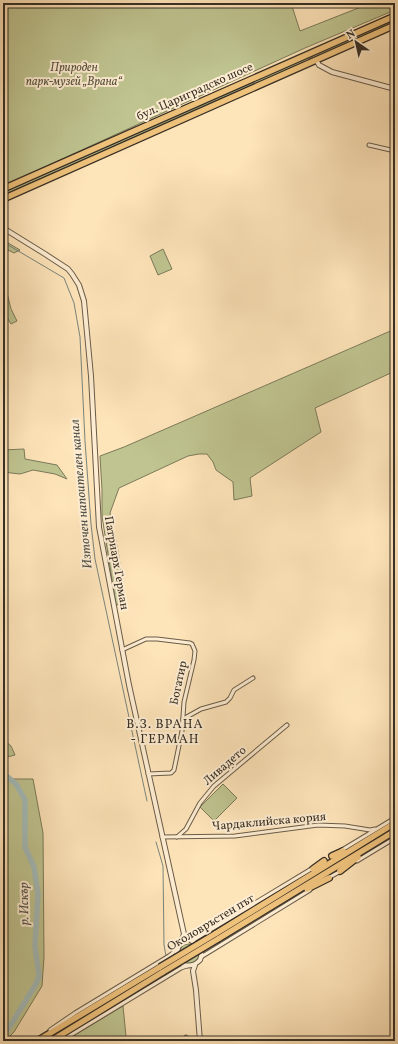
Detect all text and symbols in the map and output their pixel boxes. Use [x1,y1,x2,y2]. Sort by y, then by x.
north arrow [336,22,376,62]
text: N [344,26,359,43]
street label: бул. Цариградско шосе [134,59,256,125]
park label: Природен парк-музей „Врана“ [26,60,123,90]
water label: Източен напоителен канал [66,418,98,570]
street label: Патриарх Герман [100,515,132,611]
street label: Богатир [167,659,191,707]
district label: В.З. ВРАНА - ГЕРМАН [126,716,204,749]
street label: Ливадето [200,743,250,789]
street label: Чардаклийска кория [211,809,327,835]
water label: р. Искър [16,882,34,926]
street label: Околовръстен път [164,891,258,955]

